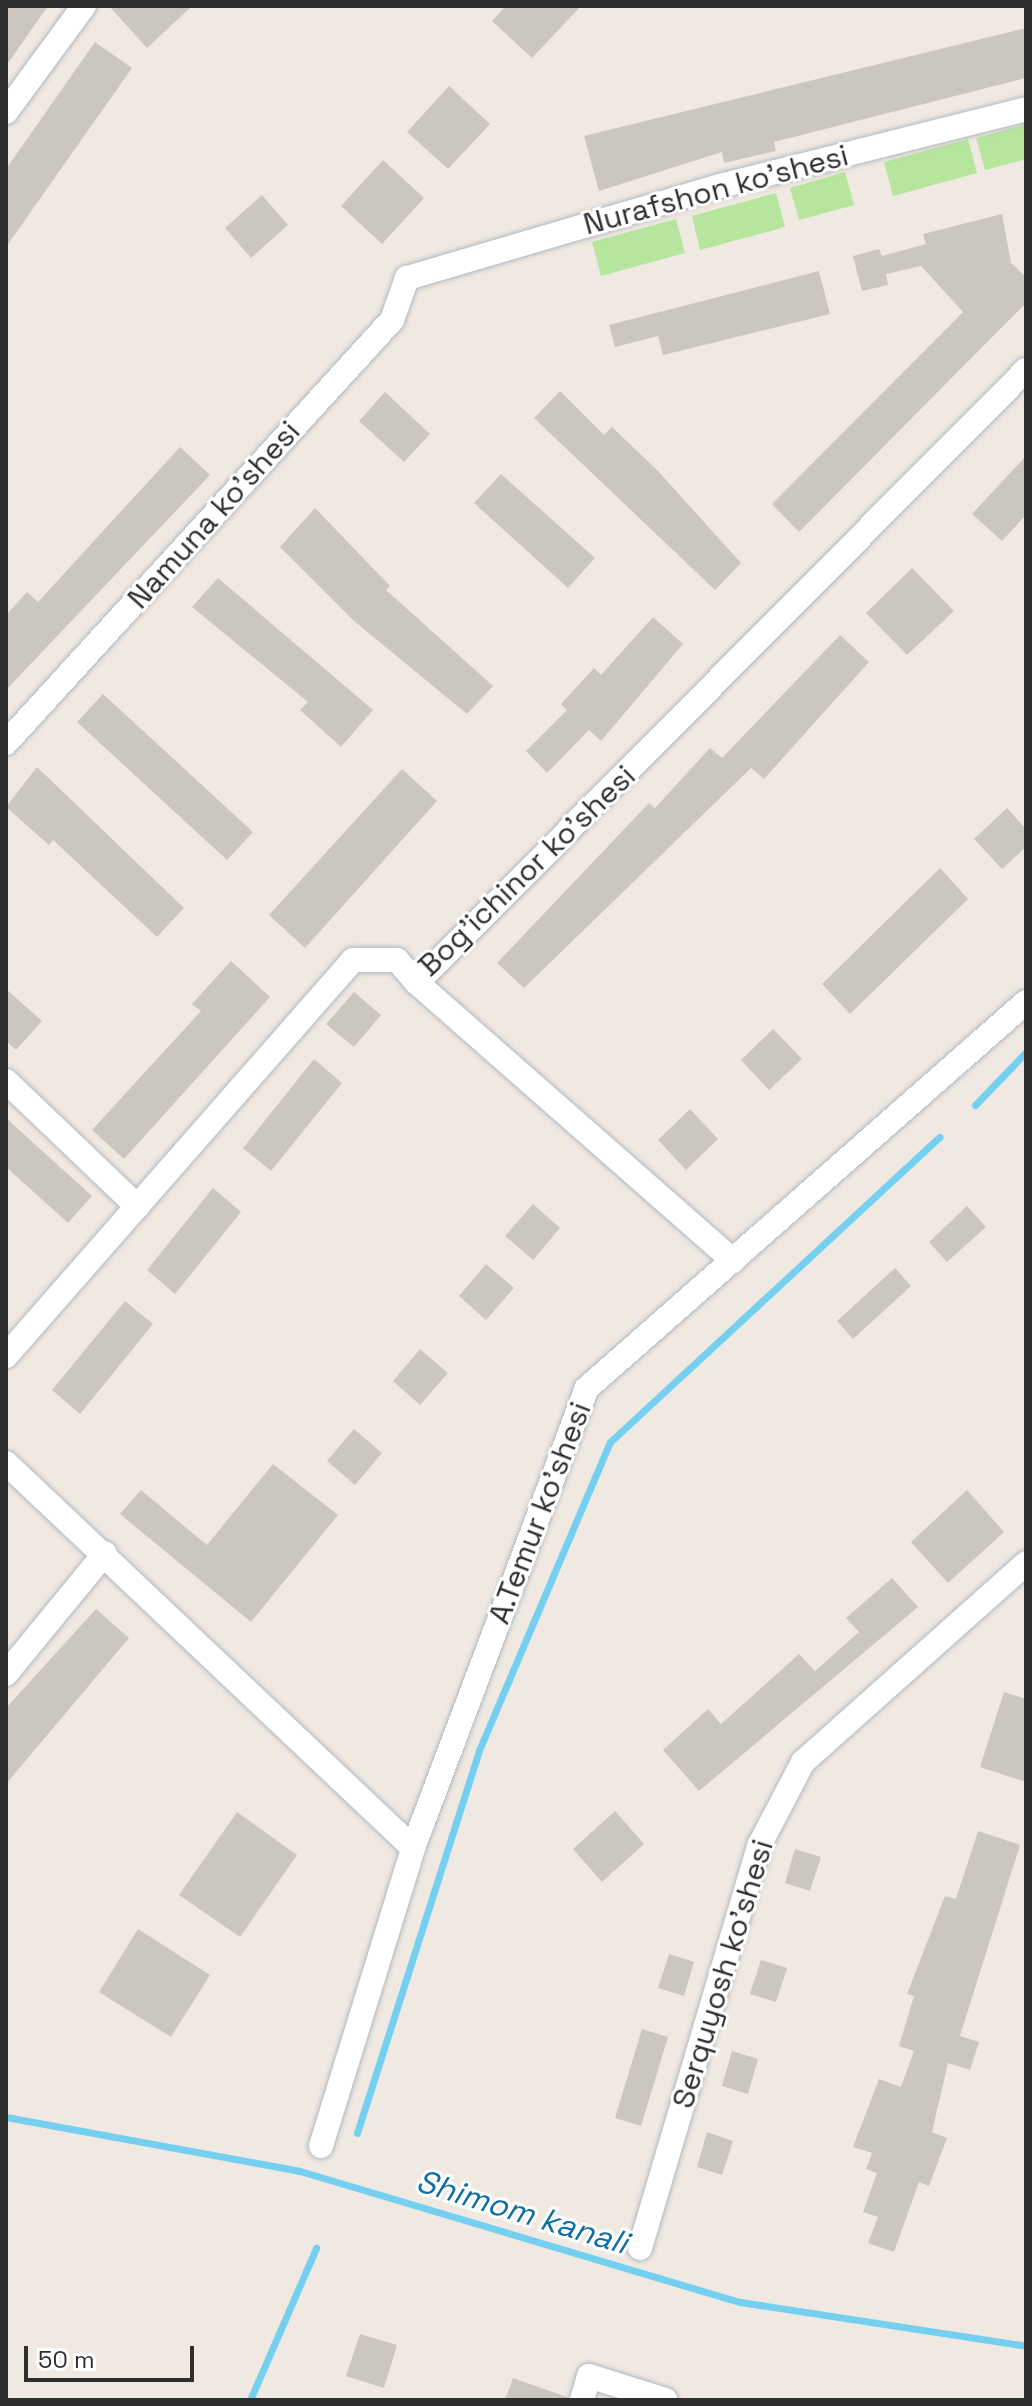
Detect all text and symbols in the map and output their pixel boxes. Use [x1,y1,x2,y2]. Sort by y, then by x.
street label: Nurafshon ko'shesi [580,137,852,243]
street label: Namuna ko'shesi [120,414,308,616]
street label: Bog'ichinor ko'shesi [411,758,643,984]
street label: A.Temur ko'shesi [481,1397,599,1629]
street label: Serquyosh ko'shesi [665,1835,781,2113]
water label: Shimom kanali [412,2162,632,2262]
scale bar [28,2330,198,2380]
text: 50 m [38,2344,95,2375]

